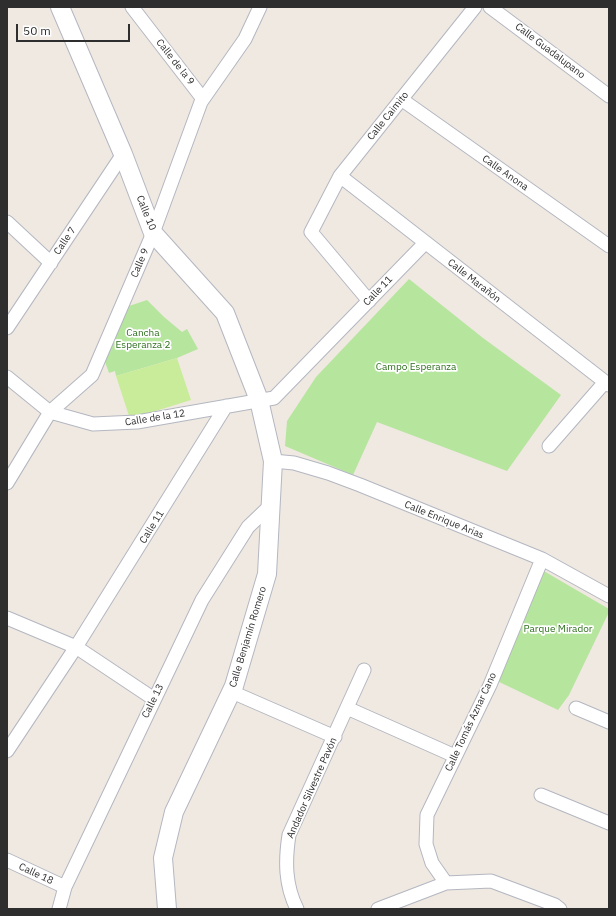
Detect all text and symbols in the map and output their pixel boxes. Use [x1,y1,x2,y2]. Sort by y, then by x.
scale bar [18,16,132,42]
street label: Calle Guadalupano [513,21,587,81]
text: 50 m [23,23,51,38]
street label: Calle de la 9 [153,37,197,87]
street label: Calle Caimito [365,89,411,143]
street label: Calle Anona [480,153,530,193]
street label: Calle 10 [134,194,158,232]
street label: Calle 7 [51,225,79,257]
street label: Calle 9 [128,246,152,280]
street label: Calle Marañón [445,257,503,305]
street label: Calle 11 [361,274,395,308]
park label: Cancha Esperanza 2 [116,327,170,350]
park label: Campo Esperanza [376,361,456,373]
street label: Calle de la 12 [124,407,186,429]
street label: Calle Enrique Arias [403,499,485,541]
street label: Calle 11 [137,508,167,546]
street label: Calle Benjamín Romero [227,585,269,689]
park label: Parque Mirador [524,623,592,635]
street label: Calle Tomás Aznar Cano [443,671,499,773]
street label: Calle 13 [140,682,166,720]
street label: Andador Silvestre Pavón [284,736,340,840]
street label: Calle 18 [17,861,55,887]

